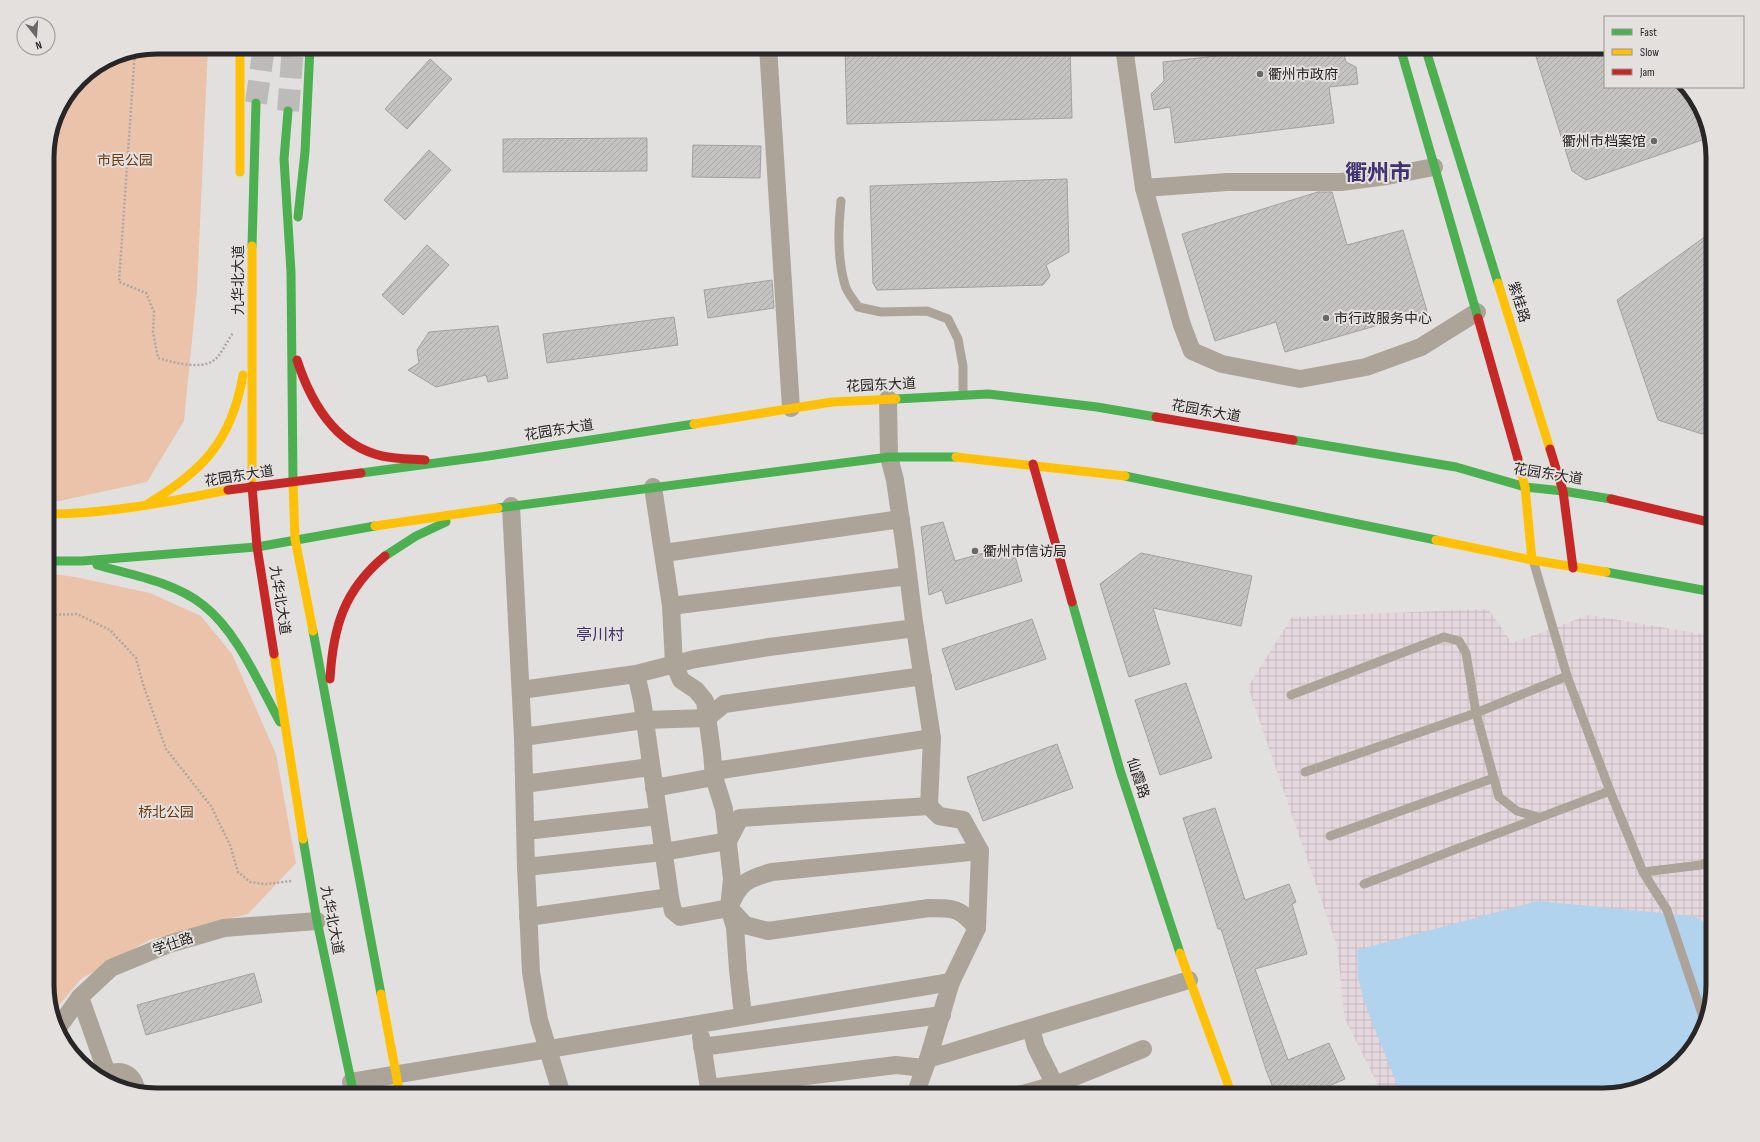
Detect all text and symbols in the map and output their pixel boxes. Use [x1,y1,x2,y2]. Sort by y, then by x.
north arrow [16,16,56,56]
legend [1604,16,1744,88]
text: Fast [1640,25,1657,40]
text: N [34,38,43,52]
text: Slow [1640,45,1659,60]
text: Jam [1639,65,1655,80]
place label: 衢州市政府 [1268,66,1338,83]
marker: 衢州市政府 [1255,69,1265,79]
place label: 衢州市档案馆 [1562,133,1646,150]
marker: 衢州市档案馆 [1649,136,1659,146]
park label: 市民公园 [97,152,153,169]
district label: 衢州市 [1345,160,1411,187]
street label: 九华北大道 [230,245,247,315]
street label: 紫桂路 [1505,279,1533,325]
place label: 市行政服务中心 [1334,310,1432,327]
marker: 市行政服务中心 [1321,313,1331,323]
street label: 花园东大道 [846,375,916,395]
street label: 花园东大道 [1170,397,1242,425]
street label: 花园东大道 [523,416,595,444]
street label: 花园东大道 [1512,460,1584,488]
street label: 花园东大道 [203,462,275,490]
place label: 衢州市信访局 [983,543,1067,560]
marker: 衢州市信访局 [970,546,980,556]
street label: 九华北大道 [266,564,294,636]
district label: 亭川村 [576,626,624,645]
street label: 仙霞路 [1123,755,1153,801]
park label: 桥北公园 [138,804,194,821]
street label: 九华北大道 [317,884,347,956]
street label: 学仕路 [150,929,196,959]

